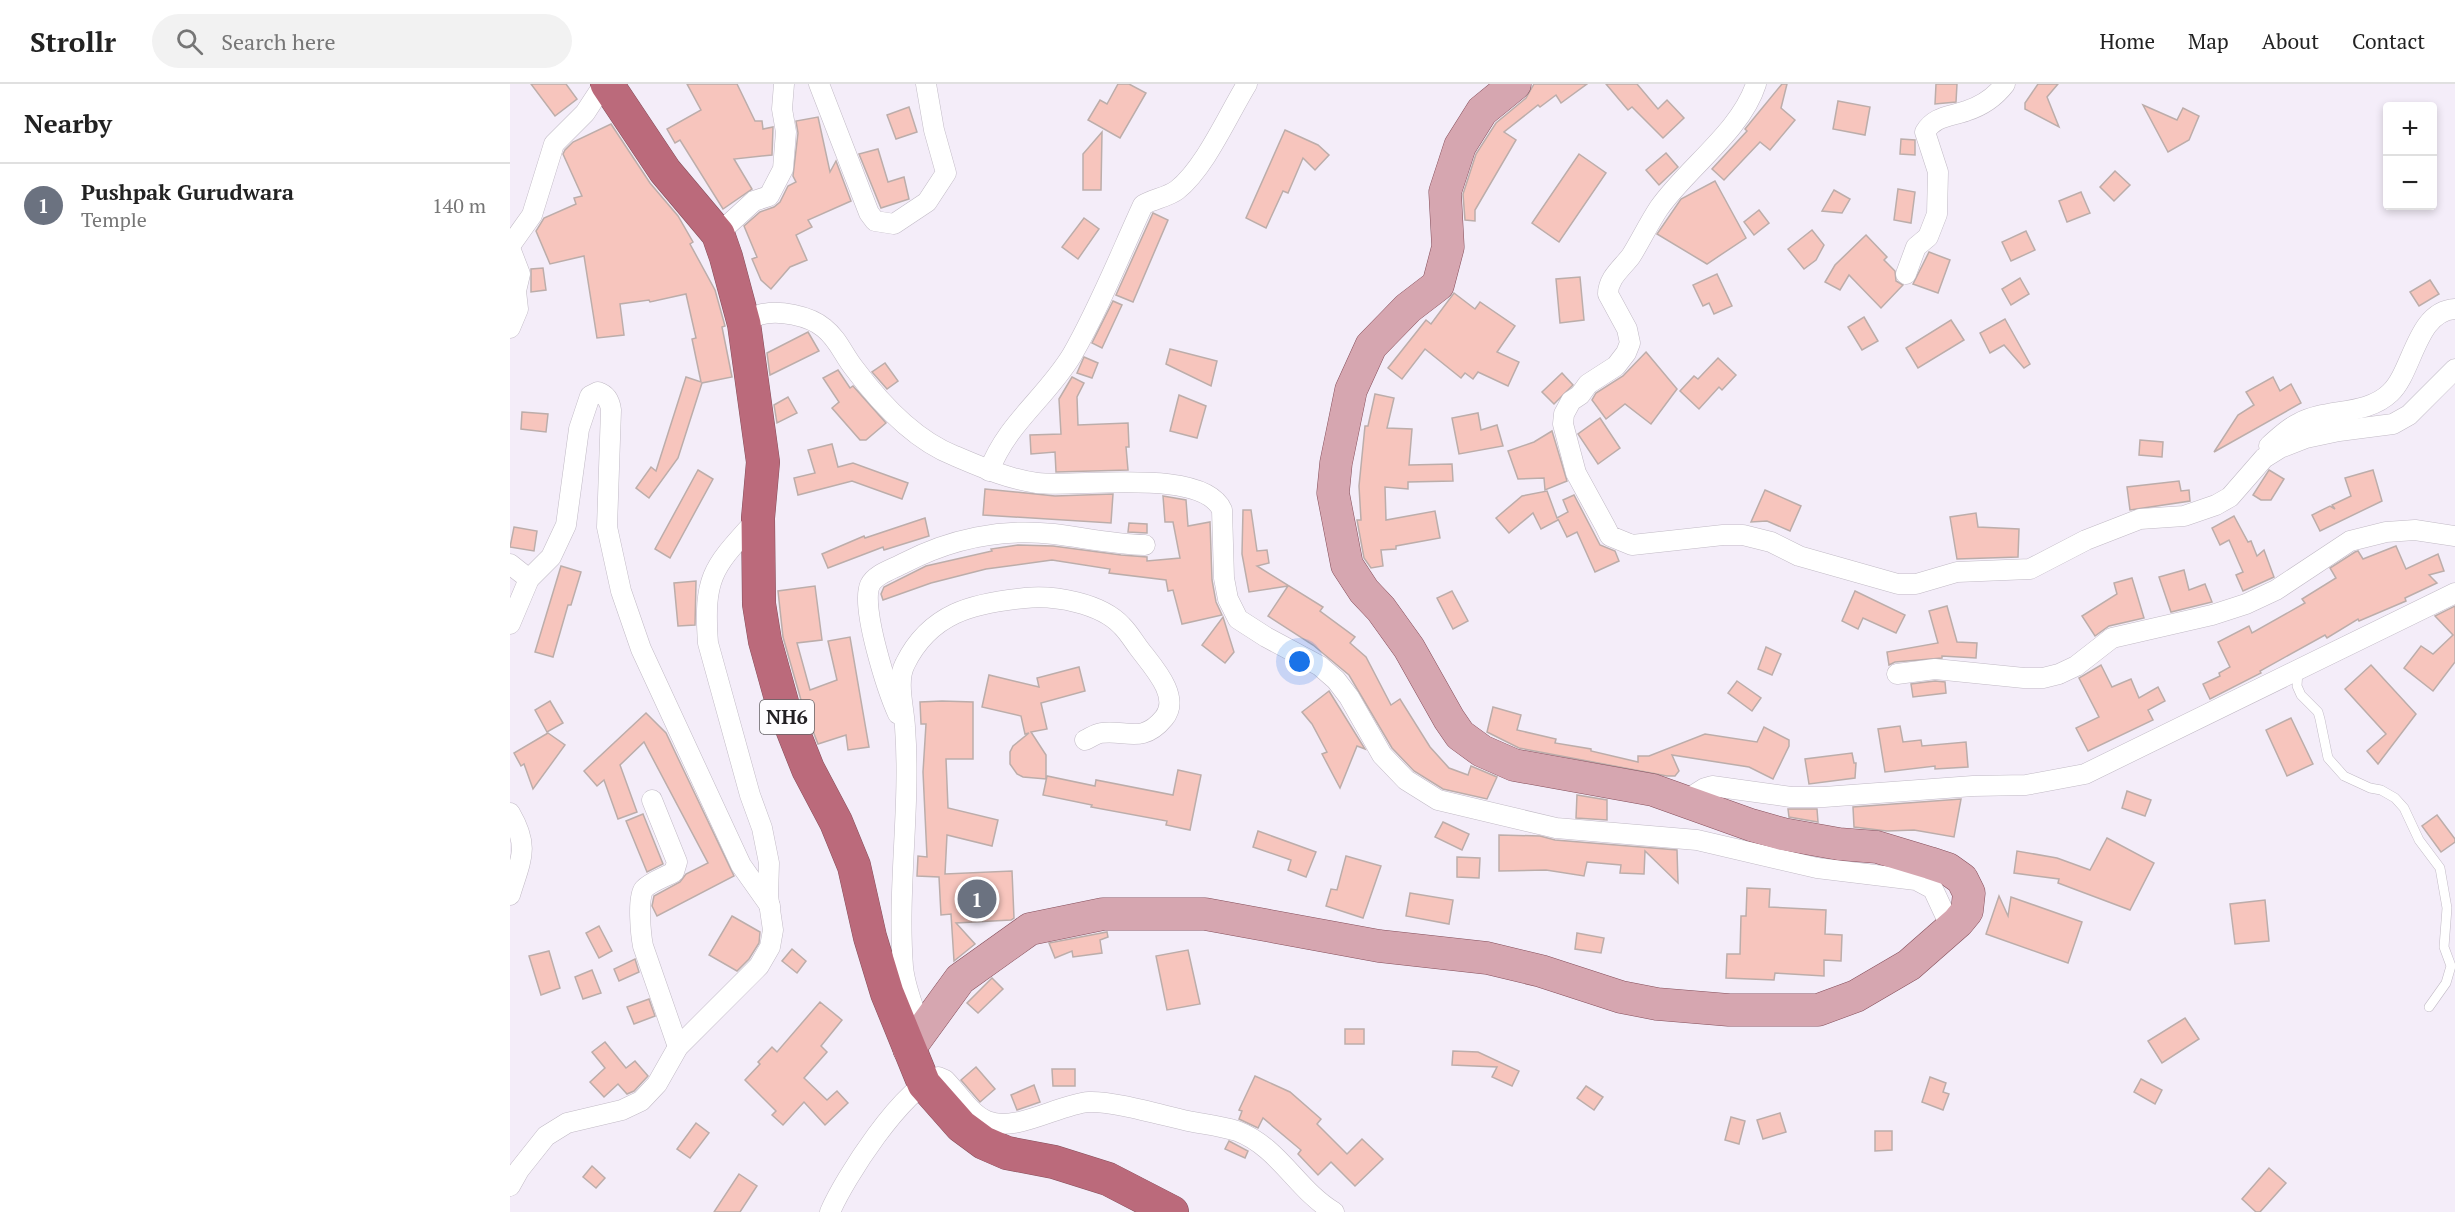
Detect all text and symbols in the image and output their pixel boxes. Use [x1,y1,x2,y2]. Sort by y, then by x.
search box [152,14,572,68]
text: Strollr [30,23,116,60]
icon: search [173,25,206,58]
text: Search here [221,27,336,56]
text: Home [2099,27,2155,55]
text: Map [2188,27,2229,55]
text: About [2262,27,2319,55]
text: Contact [2352,27,2425,55]
map controls [2383,102,2437,210]
button: + [2383,102,2437,156]
text: Nearby [24,106,112,140]
button: − [2383,156,2437,210]
text: Pushpak Gurudwara [81,177,294,206]
text: 1 [38,192,49,219]
text: 140 m [432,192,486,219]
text: Temple [81,206,147,233]
your location [1285,647,1314,676]
road number: NH6 [760,700,814,734]
pin: 1 [958,876,996,922]

